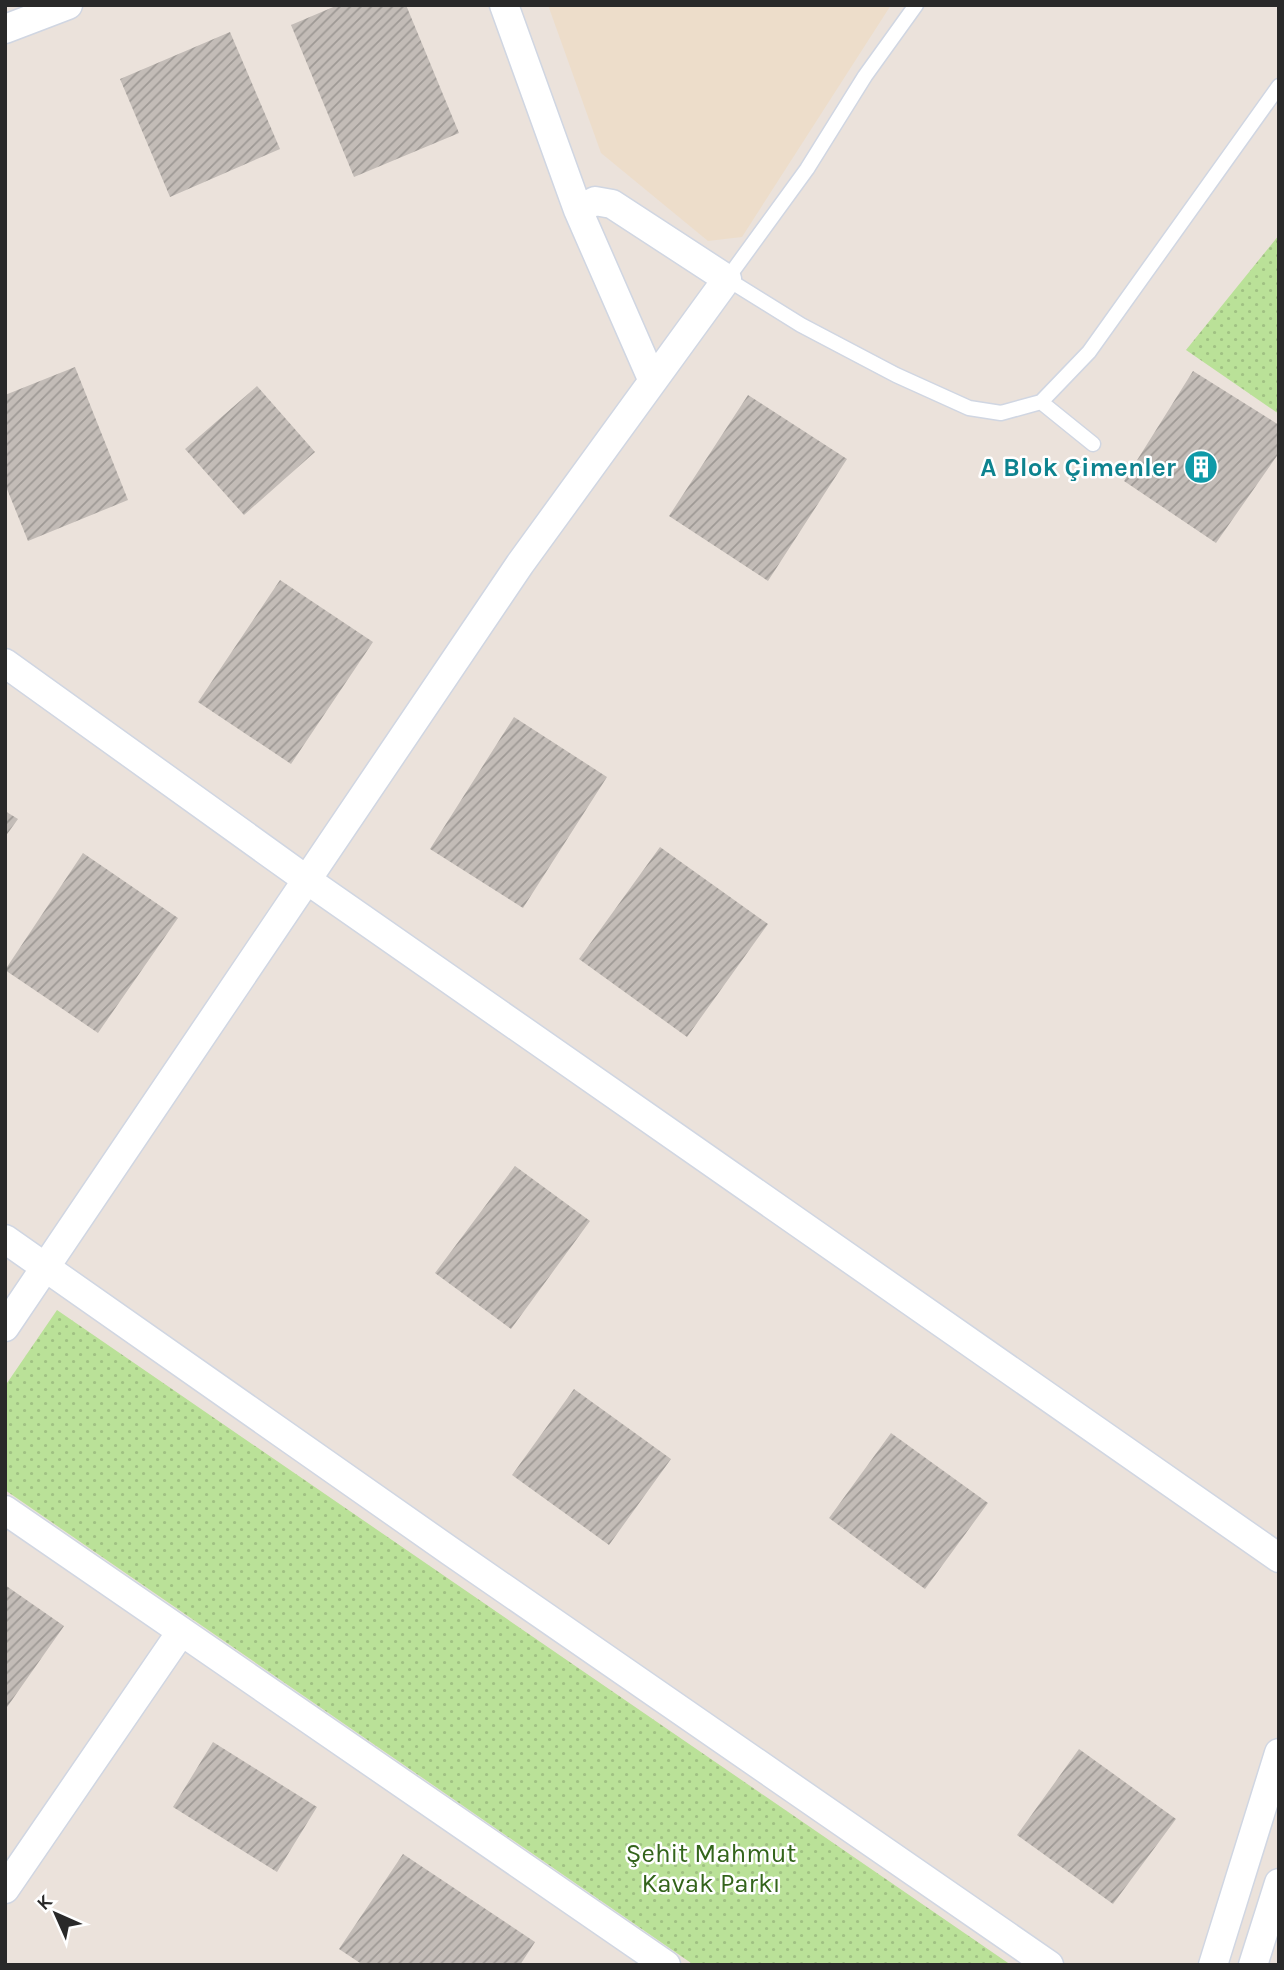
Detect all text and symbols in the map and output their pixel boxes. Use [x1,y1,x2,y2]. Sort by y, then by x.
building icon: A Blok Çimenler [1182,448,1220,486]
place label: A Blok Çimenler [980,452,1177,483]
park label: Şehit Mahmut Kavak Parkı [626,1838,796,1899]
north arrow [21,1879,91,1949]
text: K [33,1890,57,1915]

